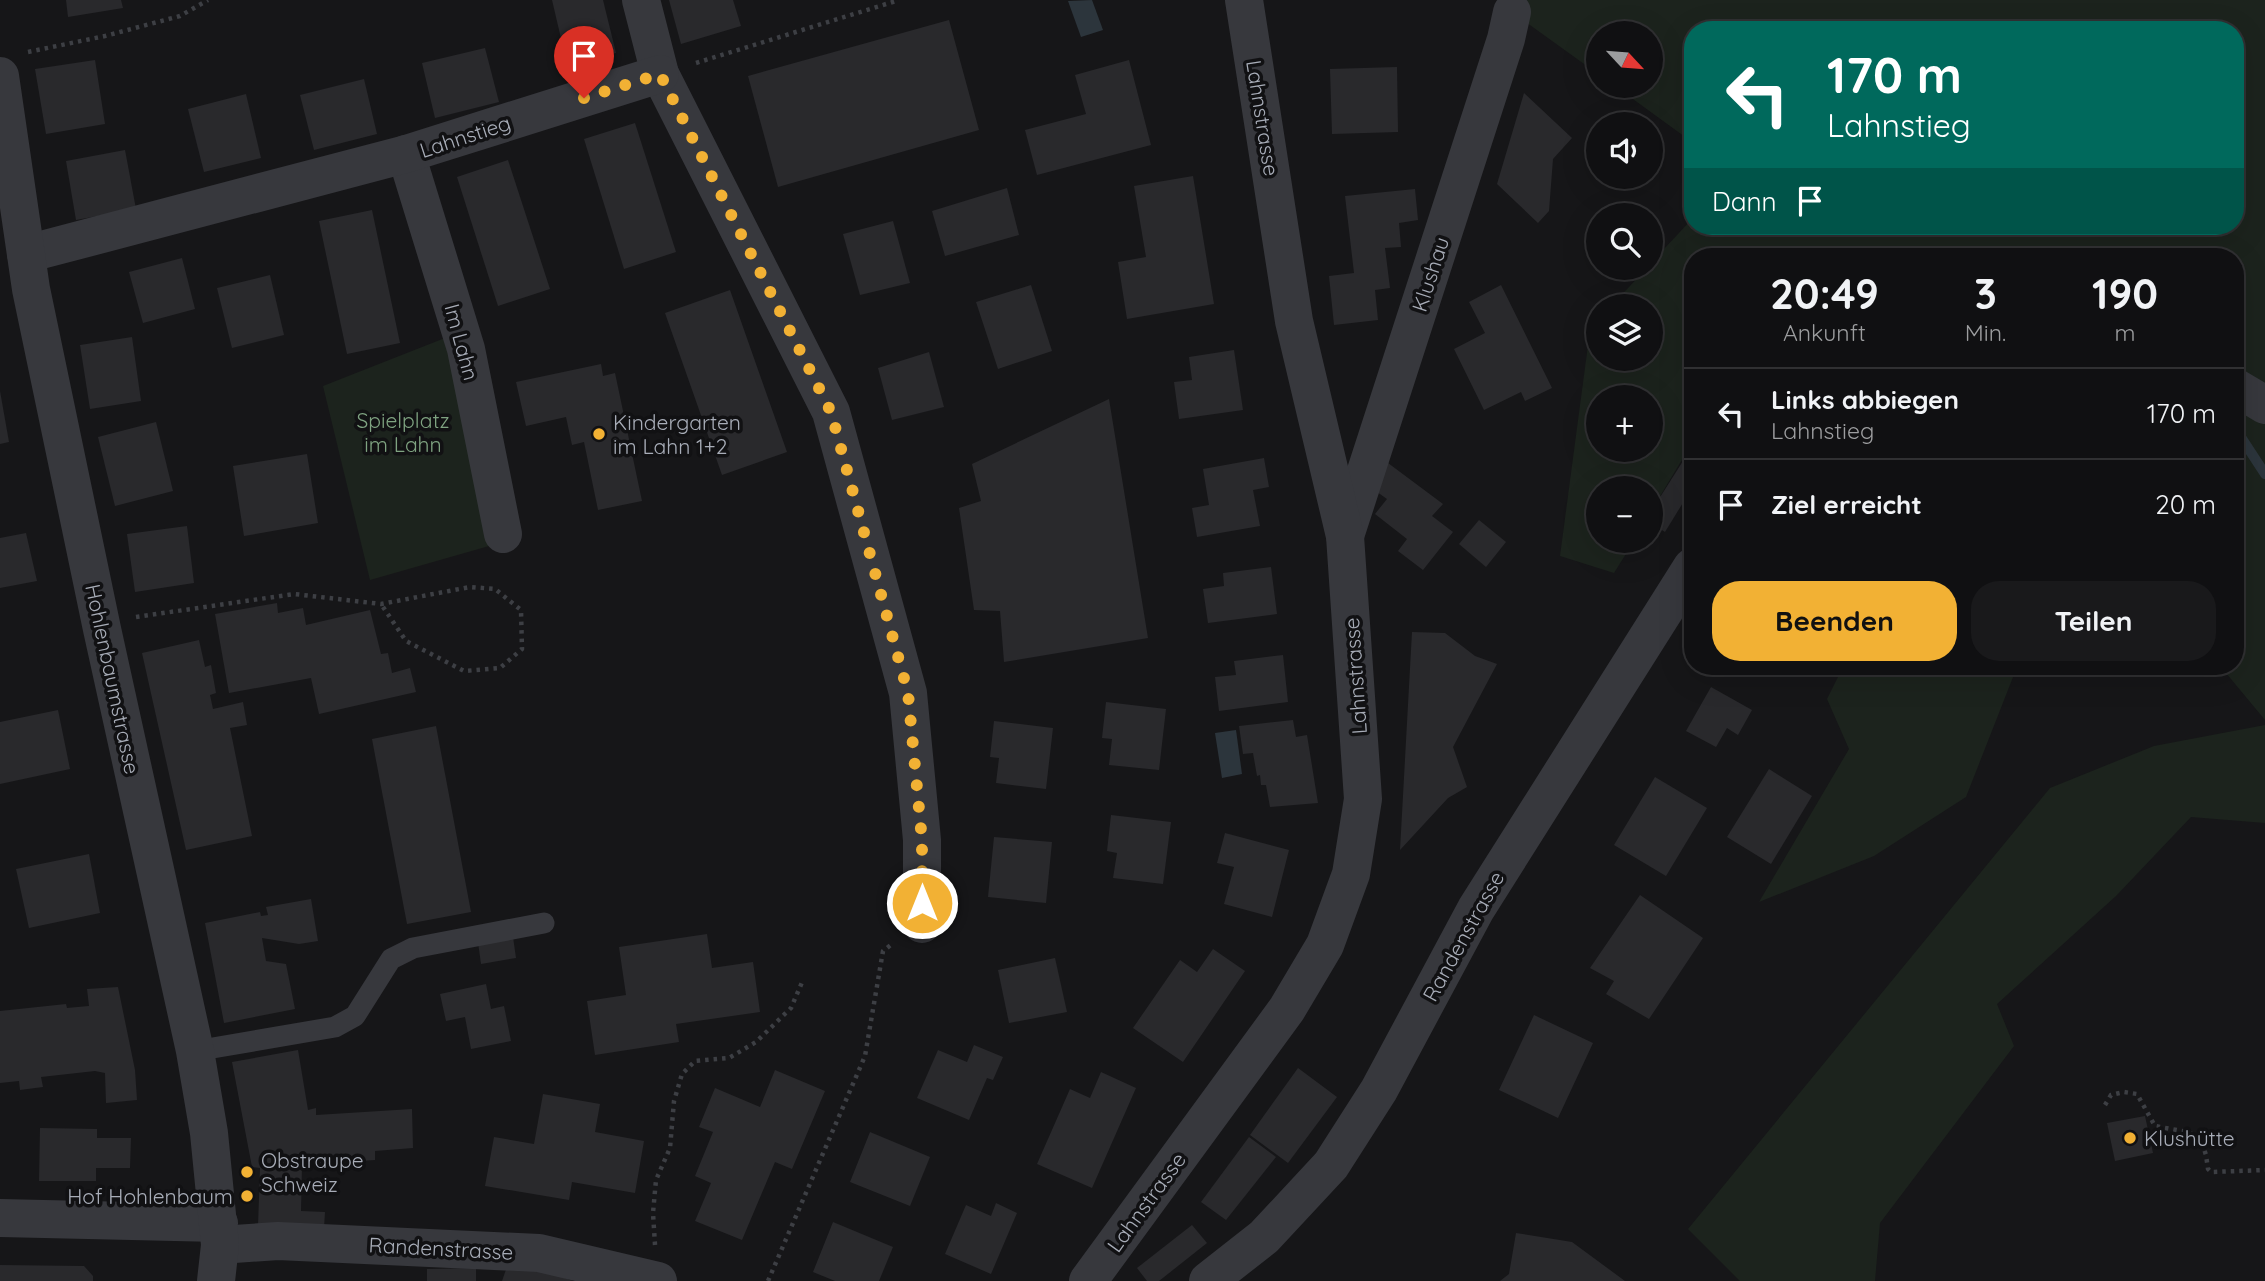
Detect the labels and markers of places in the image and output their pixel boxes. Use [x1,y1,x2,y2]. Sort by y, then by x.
pin [554,26,614,98]
place label: Kindergarten im Lahn 1+2 [613,409,741,459]
marker: Kindergarten im Lahn 1+2 [591,426,607,442]
place label: Klushütte [2144,1125,2235,1151]
marker: Klushütte [2122,1130,2138,1146]
place label: Obstraupe Schweiz [261,1147,364,1197]
marker: Obstraupe Schweiz [239,1164,255,1180]
place label: Hof Hohlenbaum [67,1183,233,1209]
marker: Hof Hohlenbaum [239,1188,255,1204]

